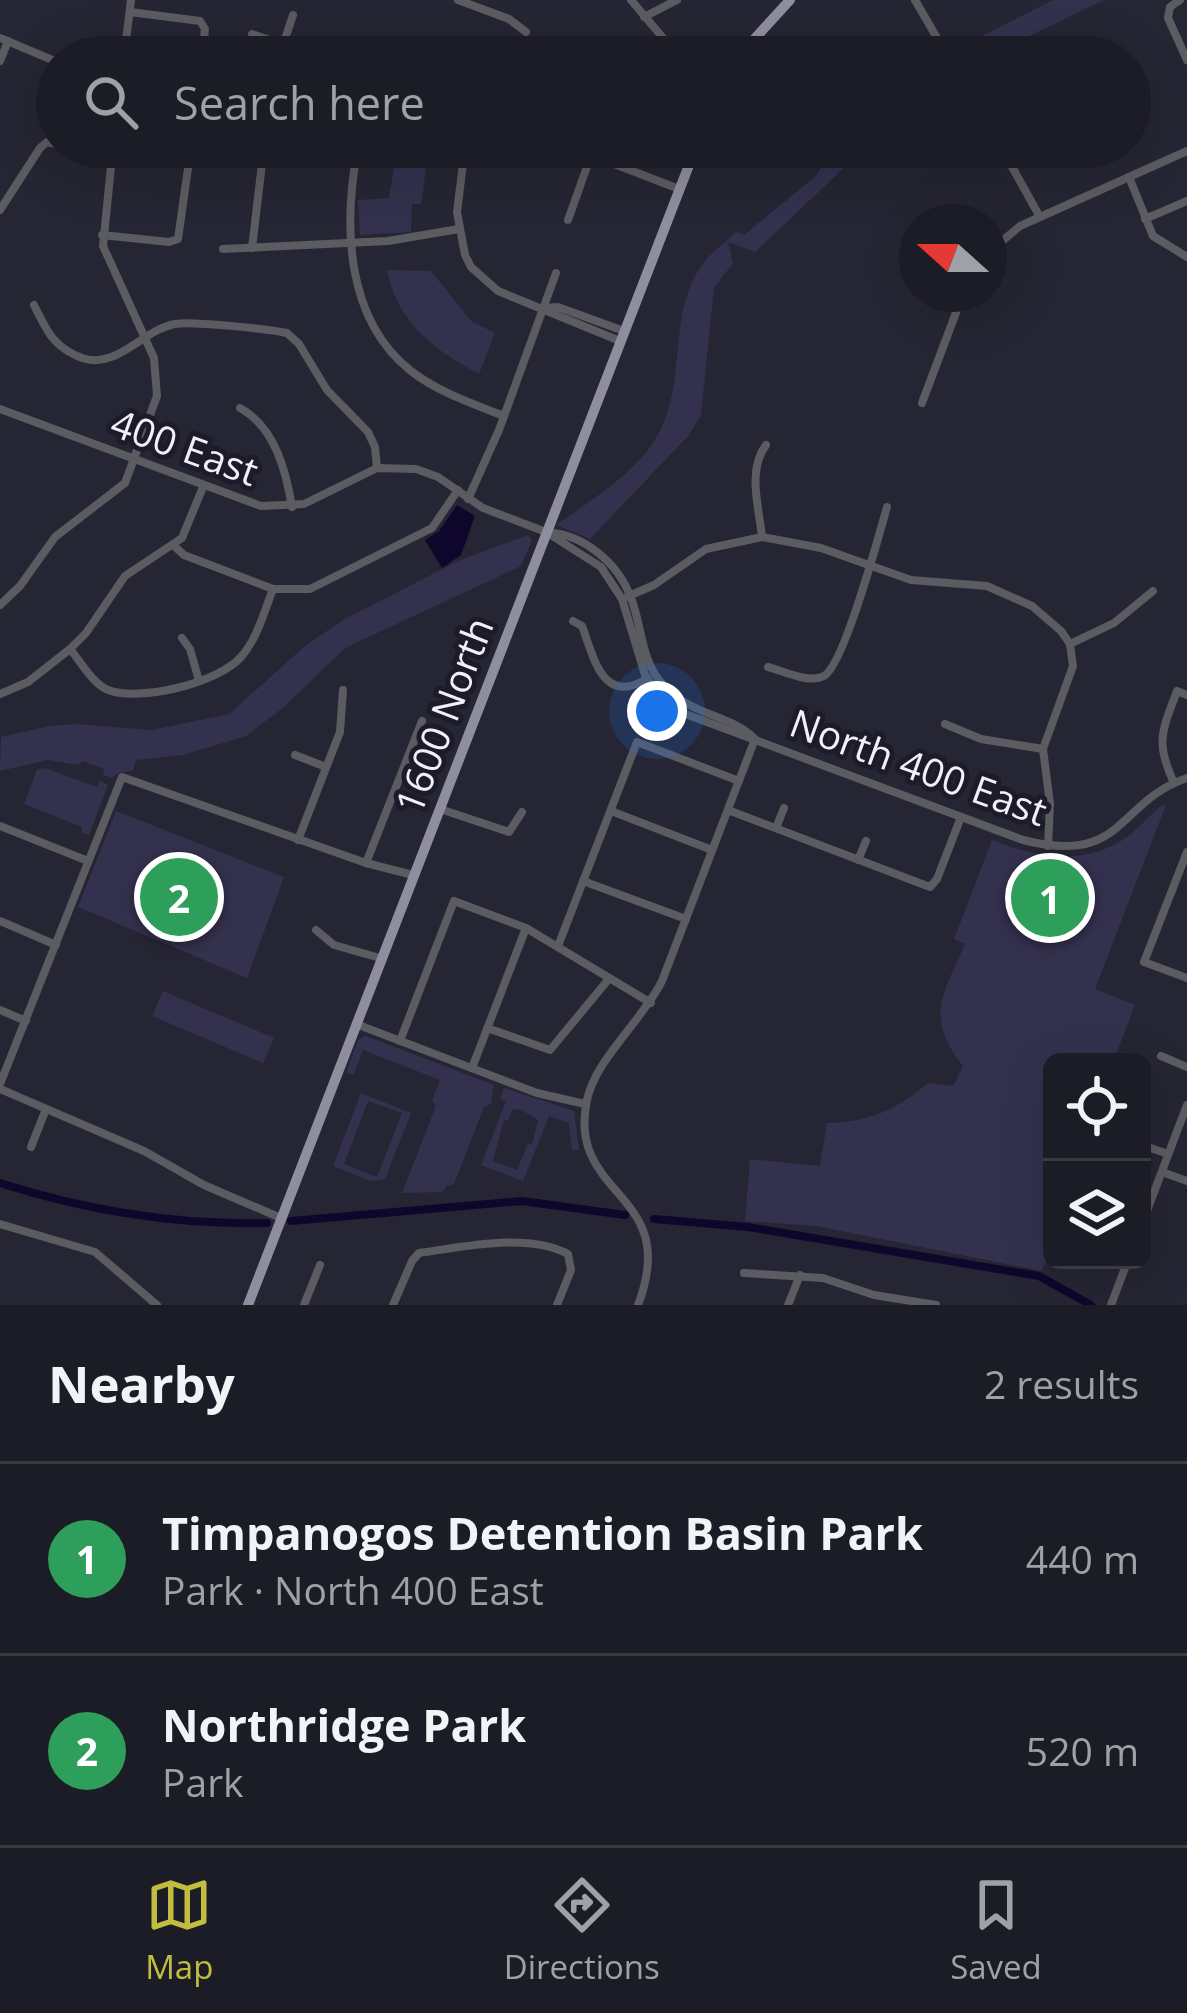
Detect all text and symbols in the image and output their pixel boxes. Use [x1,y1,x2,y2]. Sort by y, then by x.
search box [36,36,1151,168]
icon: search [78,69,144,135]
text: Search here [174,72,425,133]
north arrow [899,204,1007,312]
street label: 400 East [104,395,266,497]
street label: 1600 North [381,609,505,821]
your location [627,681,687,741]
street label: North 400 East [783,695,1055,837]
pin: 2 [140,852,218,942]
pin: 1 [1011,853,1089,943]
map controls [1043,1053,1151,1269]
button: locate [1043,1053,1151,1161]
button: layers [1043,1161,1151,1269]
text: Nearby [48,1348,235,1418]
text: 2 results [984,1357,1139,1410]
text: Timpanogos Detention Basin Park [162,1502,923,1563]
text: 1 [76,1532,98,1585]
text: 440 m [1026,1532,1139,1585]
text: Park · North 400 East [162,1563,544,1616]
text: Northridge Park [162,1694,526,1755]
text: 2 [76,1724,98,1777]
text: 520 m [1026,1724,1139,1777]
text: Park [162,1755,244,1808]
tab: Map [145,1872,213,1989]
tab: Directions [504,1872,660,1989]
tab: Saved [950,1872,1042,1989]

